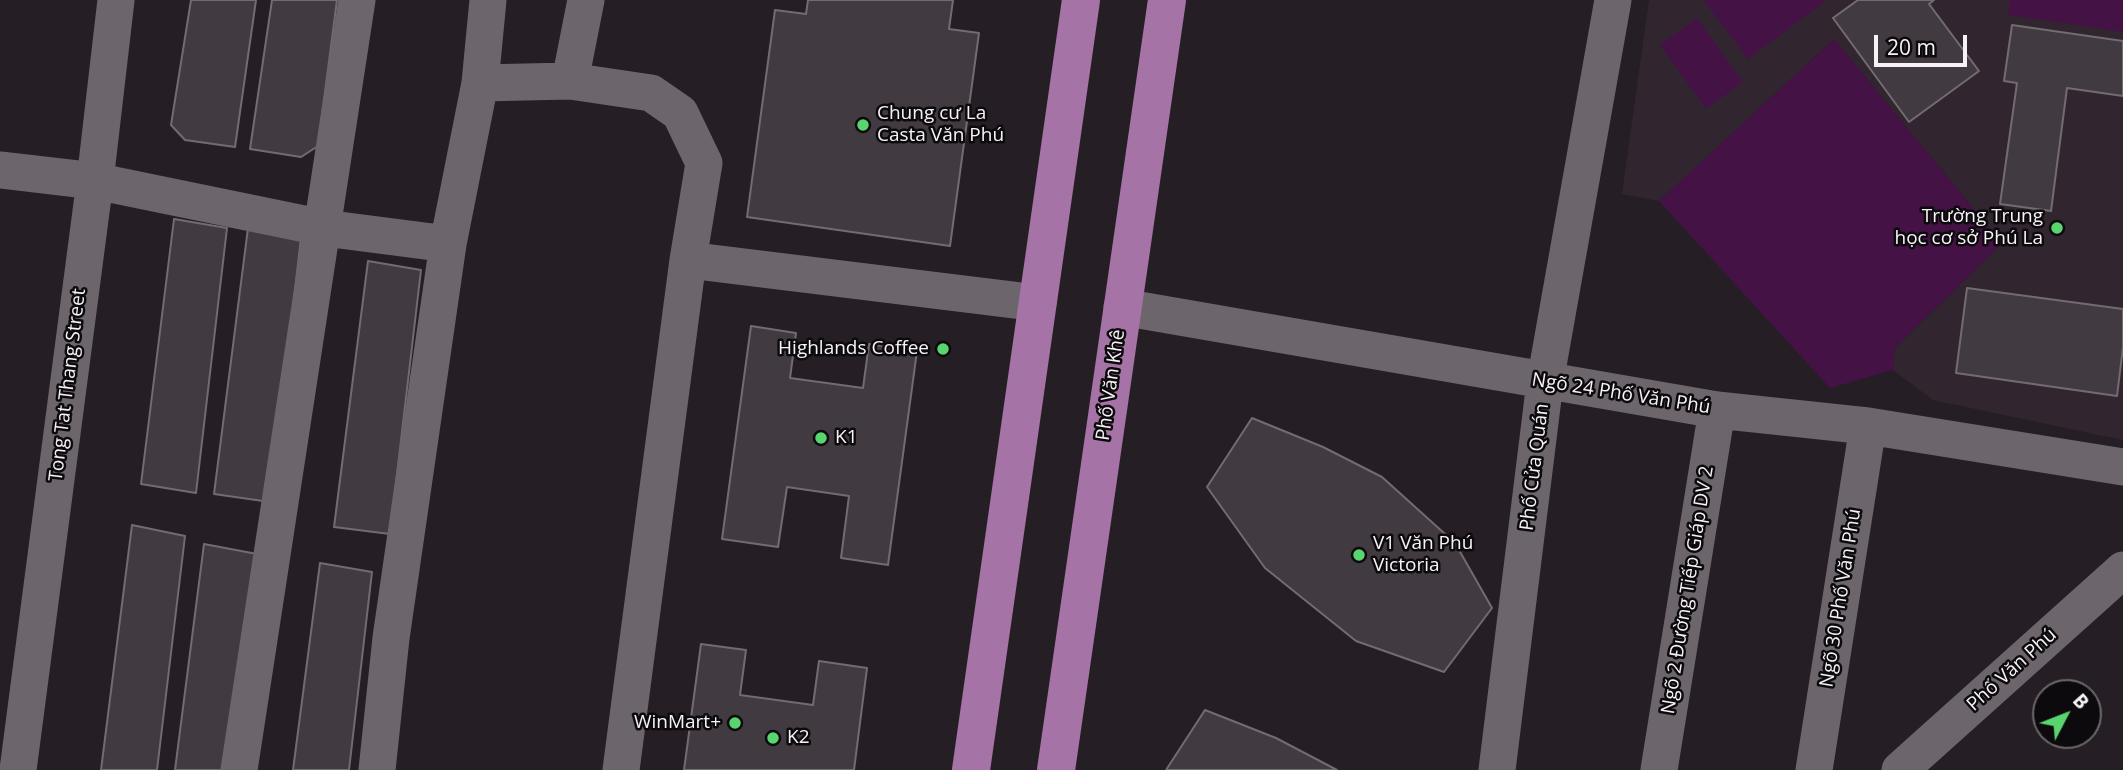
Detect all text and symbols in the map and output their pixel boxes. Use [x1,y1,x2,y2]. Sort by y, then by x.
scale bar [1878,21,1971,65]
text: 20 m [1887,33,1936,61]
place label: Chung cư La Casta Văn Phú [877,103,1004,147]
marker: Chung cư La Casta Văn Phú [855,117,871,133]
place label: Trường Trung học cơ sở Phú La [1894,206,2043,250]
marker: Trường Trung học cơ sở Phú La [2049,220,2065,236]
street label: Tong Tat Thang Street [45,287,91,483]
street label: Phố Văn Khê [1092,328,1130,442]
place label: Highlands Coffee [778,338,929,360]
marker: Highlands Coffee [935,341,951,357]
street label: Ngõ 24 Phố Văn Phú [1530,369,1712,419]
street label: Phố Cửa Quán [1516,402,1554,532]
place label: K1 [835,427,857,449]
marker: K1 [813,430,829,446]
street label: Ngõ 2 Đường Tiếp Giáp DV 2 [1657,464,1719,716]
street label: Ngõ 30 Phố Văn Phú [1816,507,1866,689]
place label: V1 Văn Phú Victoria [1373,533,1473,577]
marker: V1 Văn Phú Victoria [1351,547,1367,563]
street label: Phố Văn Phú [1963,624,2061,716]
north arrow [2032,679,2102,749]
text: B [2067,688,2095,715]
place label: WinMart+ [634,712,721,734]
marker: WinMart+ [727,715,743,731]
place label: K2 [787,727,809,749]
marker: K2 [765,730,781,746]

